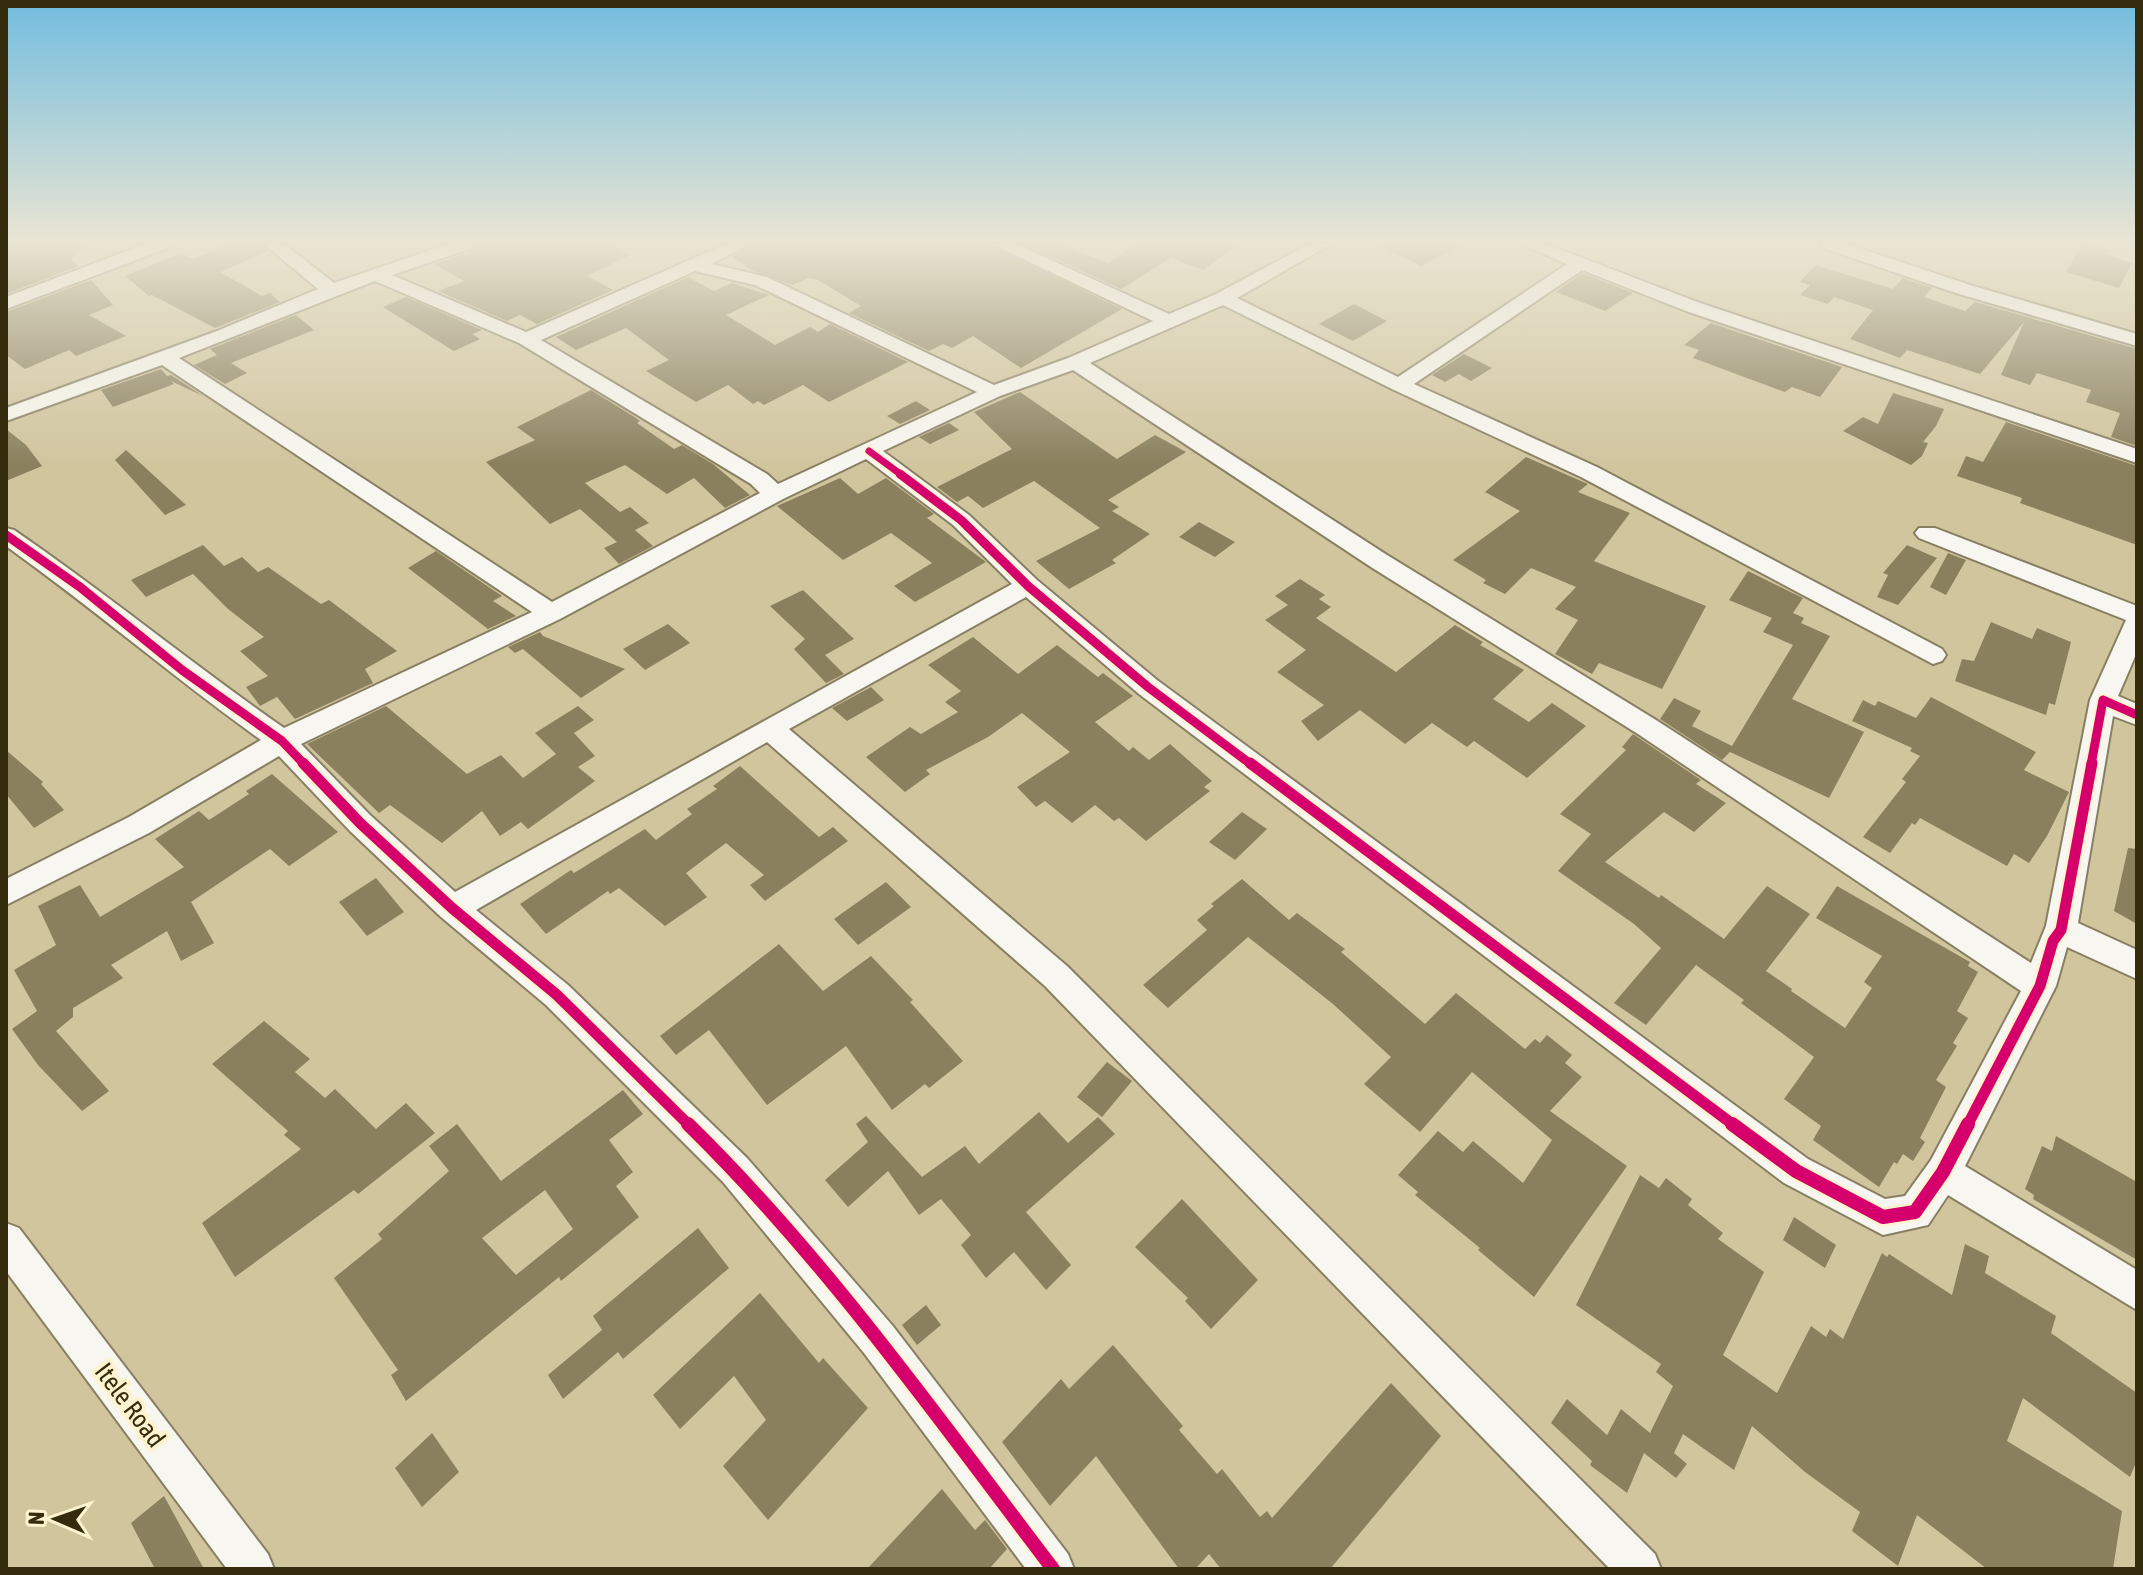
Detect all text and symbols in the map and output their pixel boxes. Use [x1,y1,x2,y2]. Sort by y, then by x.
street label: Itele Road [89,1357,171,1453]
north arrow [16,1479,96,1559]
text: N [23,1511,49,1525]

